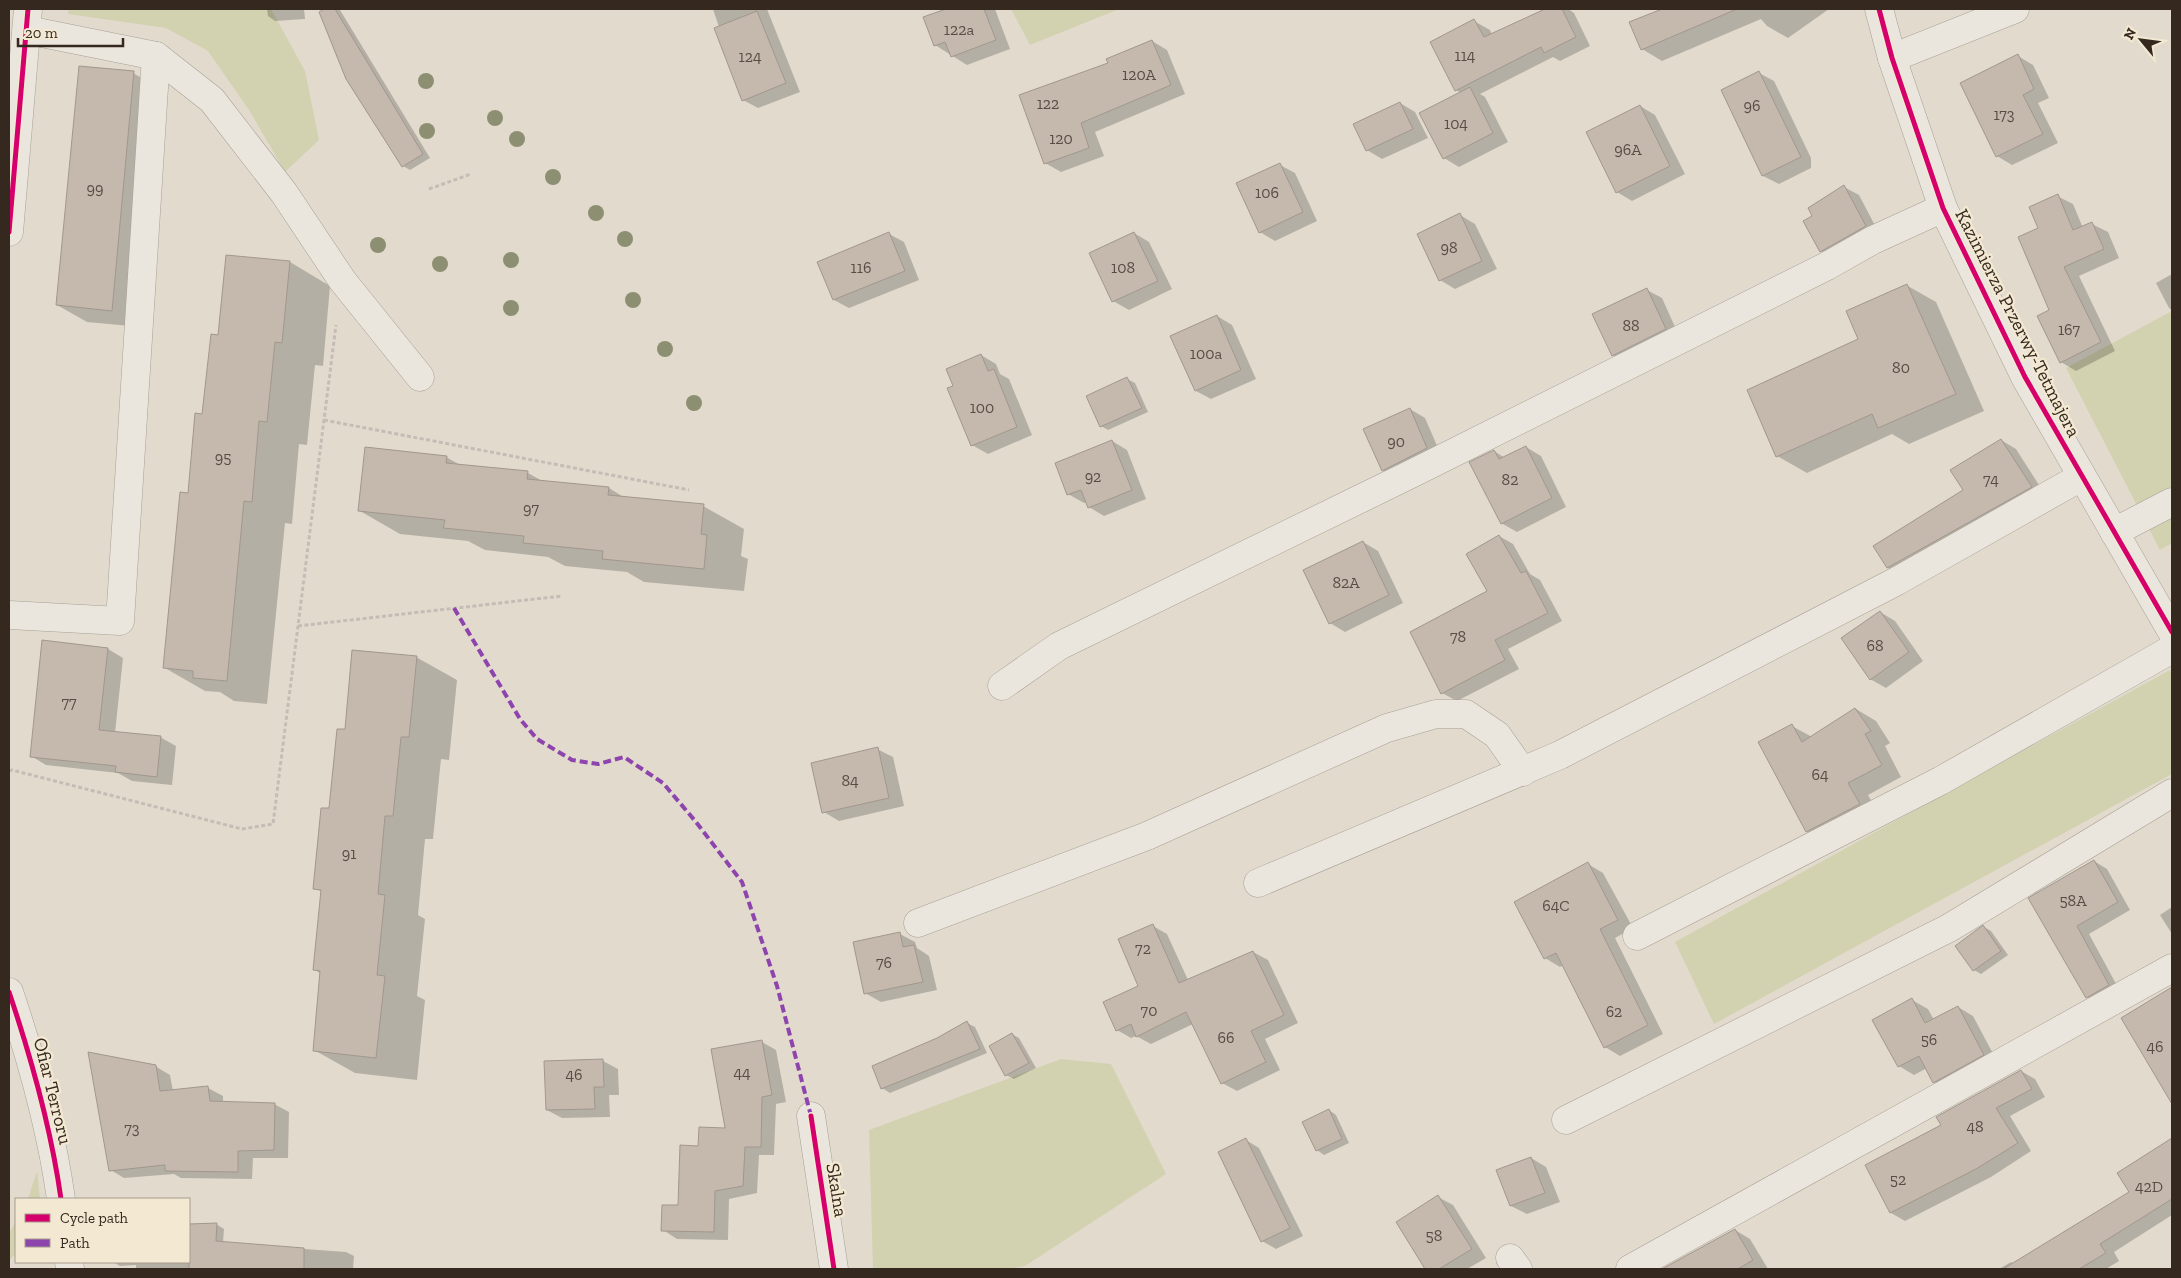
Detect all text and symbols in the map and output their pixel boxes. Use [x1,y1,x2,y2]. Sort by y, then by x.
scale bar [18,15,122,47]
north arrow [2116,15,2166,65]
house number: 122a [944,20,974,39]
text: 20 m [25,24,58,42]
text: N [2120,25,2140,43]
house number: 114 [1455,46,1476,65]
house number: 124 [738,47,762,66]
house number: 120A [1122,65,1157,84]
house number: 122 [1037,94,1059,113]
house number: 96 [1744,96,1761,115]
house number: 173 [1993,105,2015,124]
house number: 104 [1444,114,1468,133]
house number: 120 [1049,129,1073,148]
house number: 96A [1614,140,1642,159]
house number: 99 [87,179,104,198]
house number: 106 [1255,183,1279,202]
street label: Kazimierza Przerwy-Tetmajera [1950,205,2086,441]
house number: 98 [1440,238,1458,257]
house number: 116 [851,258,871,277]
house number: 108 [1111,258,1135,277]
house number: 88 [1622,316,1640,335]
house number: 167 [2058,320,2081,339]
house number: 100a [1190,344,1222,363]
house number: 80 [1892,358,1910,377]
house number: 100 [970,398,994,417]
house number: 90 [1387,432,1405,451]
house number: 95 [215,448,231,467]
house number: 92 [1085,467,1101,486]
house number: 82 [1502,470,1518,489]
house number: 74 [1983,470,1999,489]
house number: 97 [523,499,539,518]
house number: 82A [1332,573,1360,592]
house number: 78 [1450,627,1466,646]
house number: 68 [1866,636,1884,655]
house number: 77 [61,693,77,712]
house number: 64 [1811,765,1829,784]
house number: 84 [841,771,859,790]
house number: 91 [342,844,356,863]
house number: 58A [2059,891,2087,910]
house number: 64C [1542,896,1570,915]
house number: 72 [1135,939,1151,958]
house number: 76 [876,953,892,972]
house number: 70 [1141,1001,1157,1020]
house number: 62 [1606,1002,1622,1021]
house number: 66 [1218,1028,1235,1047]
house number: 56 [1921,1030,1937,1049]
street label: Ofiar Terroru [29,1035,77,1147]
house number: 46 [2146,1037,2164,1056]
house number: 44 [733,1063,751,1082]
house number: 46 [565,1065,583,1084]
house number: 48 [1966,1117,1984,1136]
house number: 73 [124,1119,140,1138]
street label: Skalna [821,1161,853,1219]
house number: 52 [1890,1170,1906,1189]
house number: 42D [2135,1177,2163,1196]
legend [15,1198,190,1263]
text: Cycle path [60,1209,129,1227]
house number: 58 [1426,1226,1442,1245]
text: Path [60,1234,90,1252]

